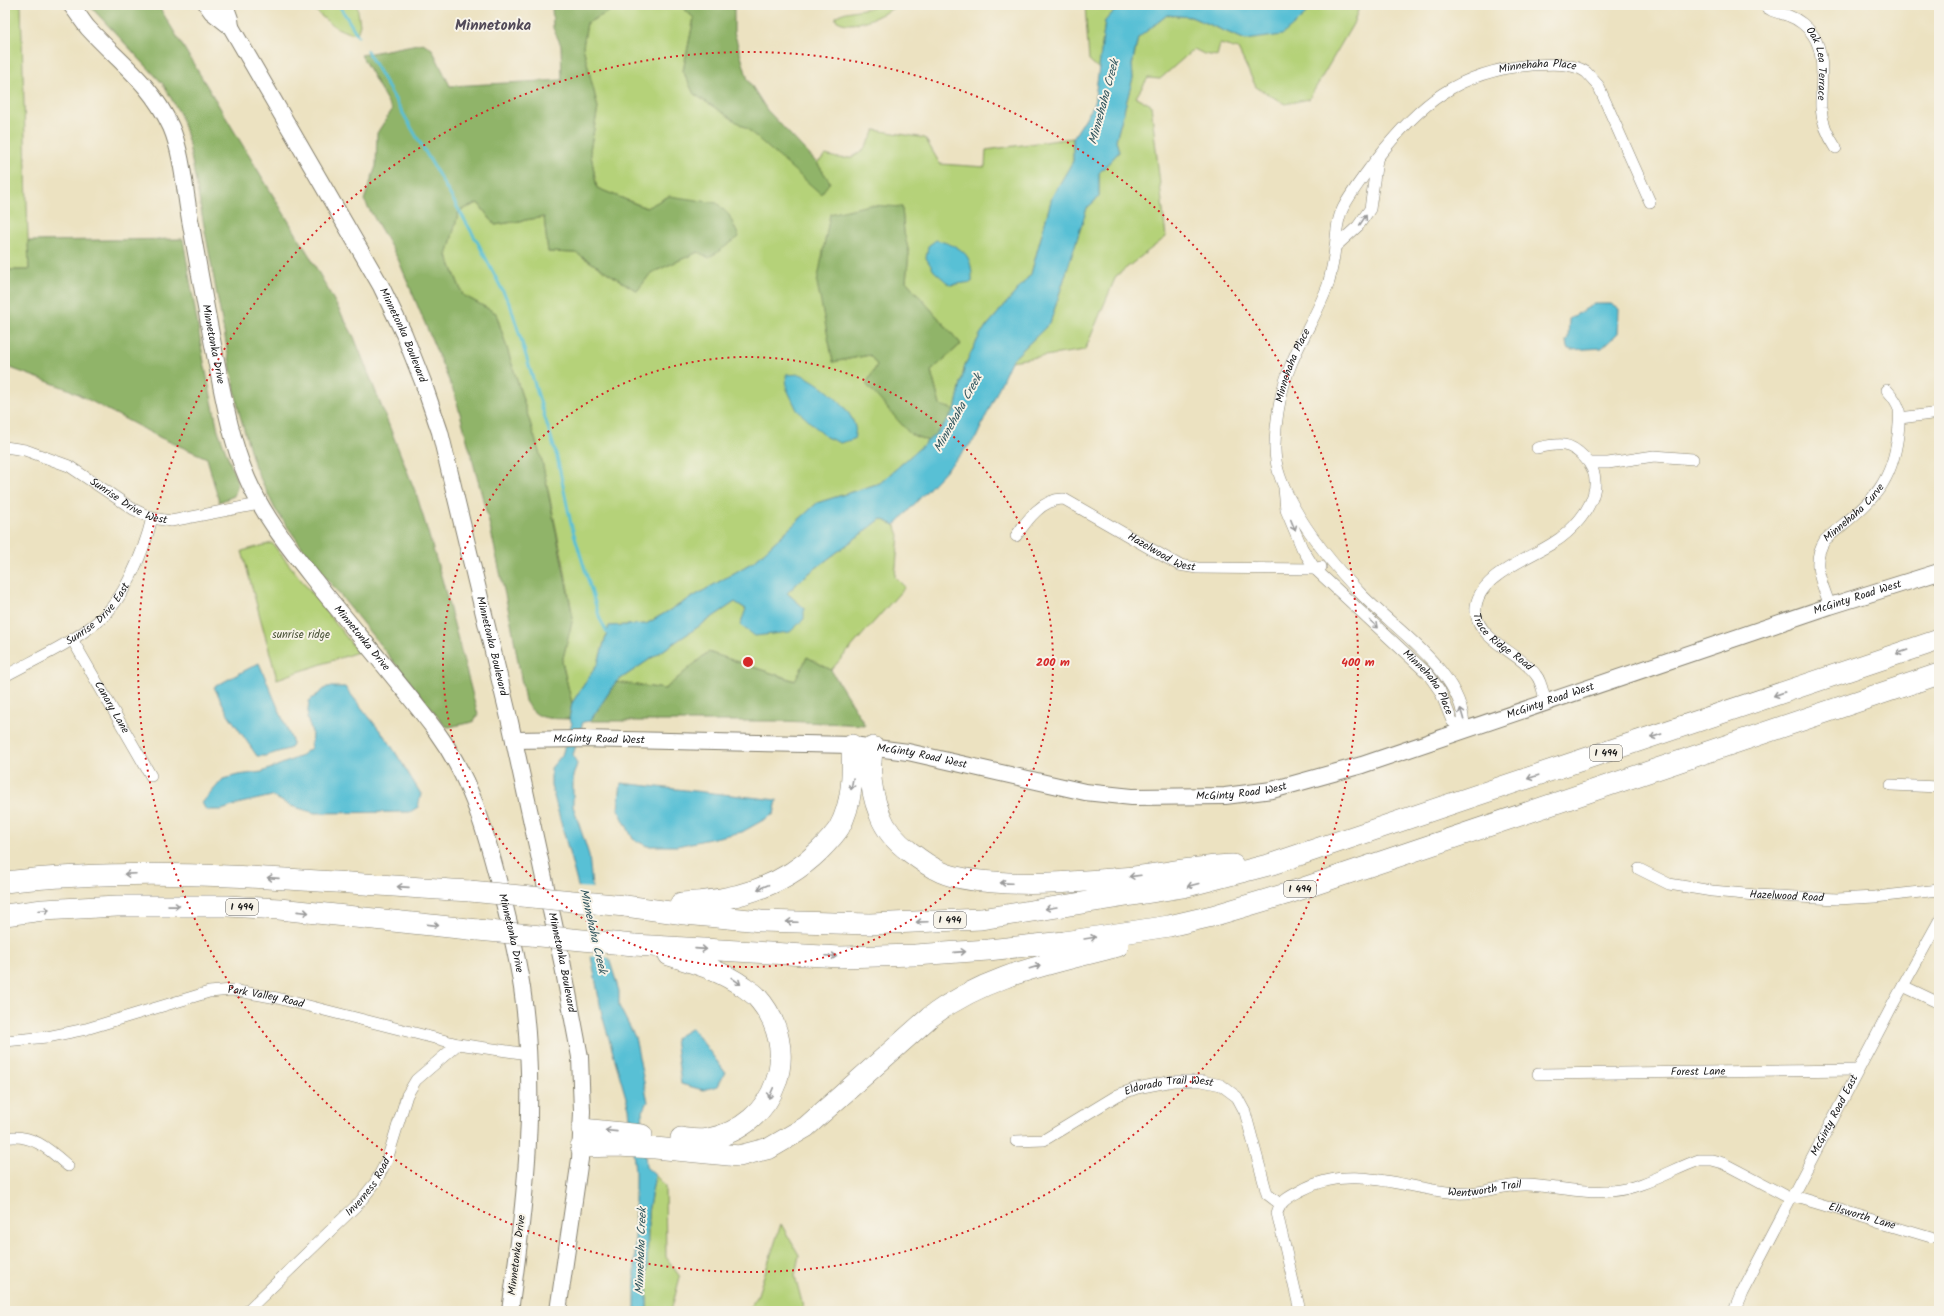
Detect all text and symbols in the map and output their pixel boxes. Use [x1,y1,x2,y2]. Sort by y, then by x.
district label: Minnetonka [455,14,531,38]
street label: Oak Lea Terrace [1801,23,1831,101]
water label: Minnehaha Creek [1084,55,1125,146]
street label: Minnehaha Place [1497,55,1579,79]
one-way arrow [1359,214,1367,225]
street label: Minnetonka Boulevard [374,285,432,386]
street label: Minnetonka Drive [196,303,230,386]
street label: Minnehaha Place [1271,325,1316,404]
water label: Minnehaha Creek [929,368,989,456]
street label: Sunrise Drive West [86,473,169,529]
street label: Minnehaha Curve [1819,480,1889,547]
one-way arrow [1289,519,1297,531]
street label: Hazelwood West [1124,528,1198,577]
street label: McGinty Road West [1811,575,1905,620]
street label: Sunrise Drive East [62,579,135,650]
street label: Minnetonka Boulevard [471,594,512,698]
street label: Minnetonka Drive [329,601,394,675]
street label: Trace Ridge Road [1467,611,1538,676]
one-way arrow [1369,619,1379,628]
park label: sunrise ridge [272,626,330,644]
street label: Minnehaha Place [1398,645,1458,718]
one-way arrow [1896,649,1908,657]
text: 200 m [1036,653,1070,672]
text: 400 m [1341,653,1375,672]
centre of rings [741,655,755,669]
street label: McGinty Road West [1504,677,1597,724]
street label: Canary Lane [89,678,134,737]
one-way arrow [1773,691,1786,698]
one-way arrow [1458,708,1465,721]
street label: McGinty Road West [553,730,646,749]
one-way arrow [1650,732,1662,740]
street label: McGinty Road West [876,739,970,774]
road number: I 494 [1590,745,1622,761]
one-way arrow [1526,774,1539,781]
one-way arrow [848,777,856,790]
street label: McGinty Road West [1196,777,1290,805]
one-way arrow [124,870,137,878]
one-way arrow [1129,872,1142,880]
one-way arrow [267,874,280,881]
one-way arrow [1000,879,1013,886]
one-way arrow [1187,881,1200,889]
road number: I 494 [1284,881,1316,897]
one-way arrow [397,884,410,891]
one-way arrow [757,884,769,892]
street label: Hazelwood Road [1749,885,1825,907]
water label: Minnehaha Creek [574,886,613,978]
street label: Minnetonka Drive [493,892,528,974]
road number: I 494 [226,899,258,915]
one-way arrow [167,902,180,909]
one-way arrow [1045,904,1058,912]
one-way arrow [37,907,50,914]
one-way arrow [296,908,309,915]
street label: Minnetonka Boulevard [543,911,581,1014]
road number: I 494 [934,912,966,928]
one-way arrow [786,918,799,926]
one-way arrow [916,918,929,925]
one-way arrow [426,921,439,929]
one-way arrow [1083,934,1096,942]
one-way arrow [694,945,707,953]
one-way arrow [953,948,966,956]
one-way arrow [824,953,837,960]
one-way arrow [1028,963,1041,970]
one-way arrow [730,977,741,986]
street label: Park Valley Road [227,981,306,1014]
street label: Forest Lane [1671,1063,1726,1081]
street label: McGinty Road East [1806,1071,1864,1159]
street label: Eldorado Trail West [1122,1072,1216,1101]
one-way arrow [767,1087,774,1099]
one-way arrow [604,1128,617,1135]
street label: Inverness Road [341,1154,396,1221]
street label: Wentworth Trail [1447,1176,1522,1202]
street label: Ellsworth Lane [1826,1198,1898,1235]
water label: Minnehaha Creek [630,1205,652,1295]
street label: Minnetonka Drive [503,1214,531,1296]

